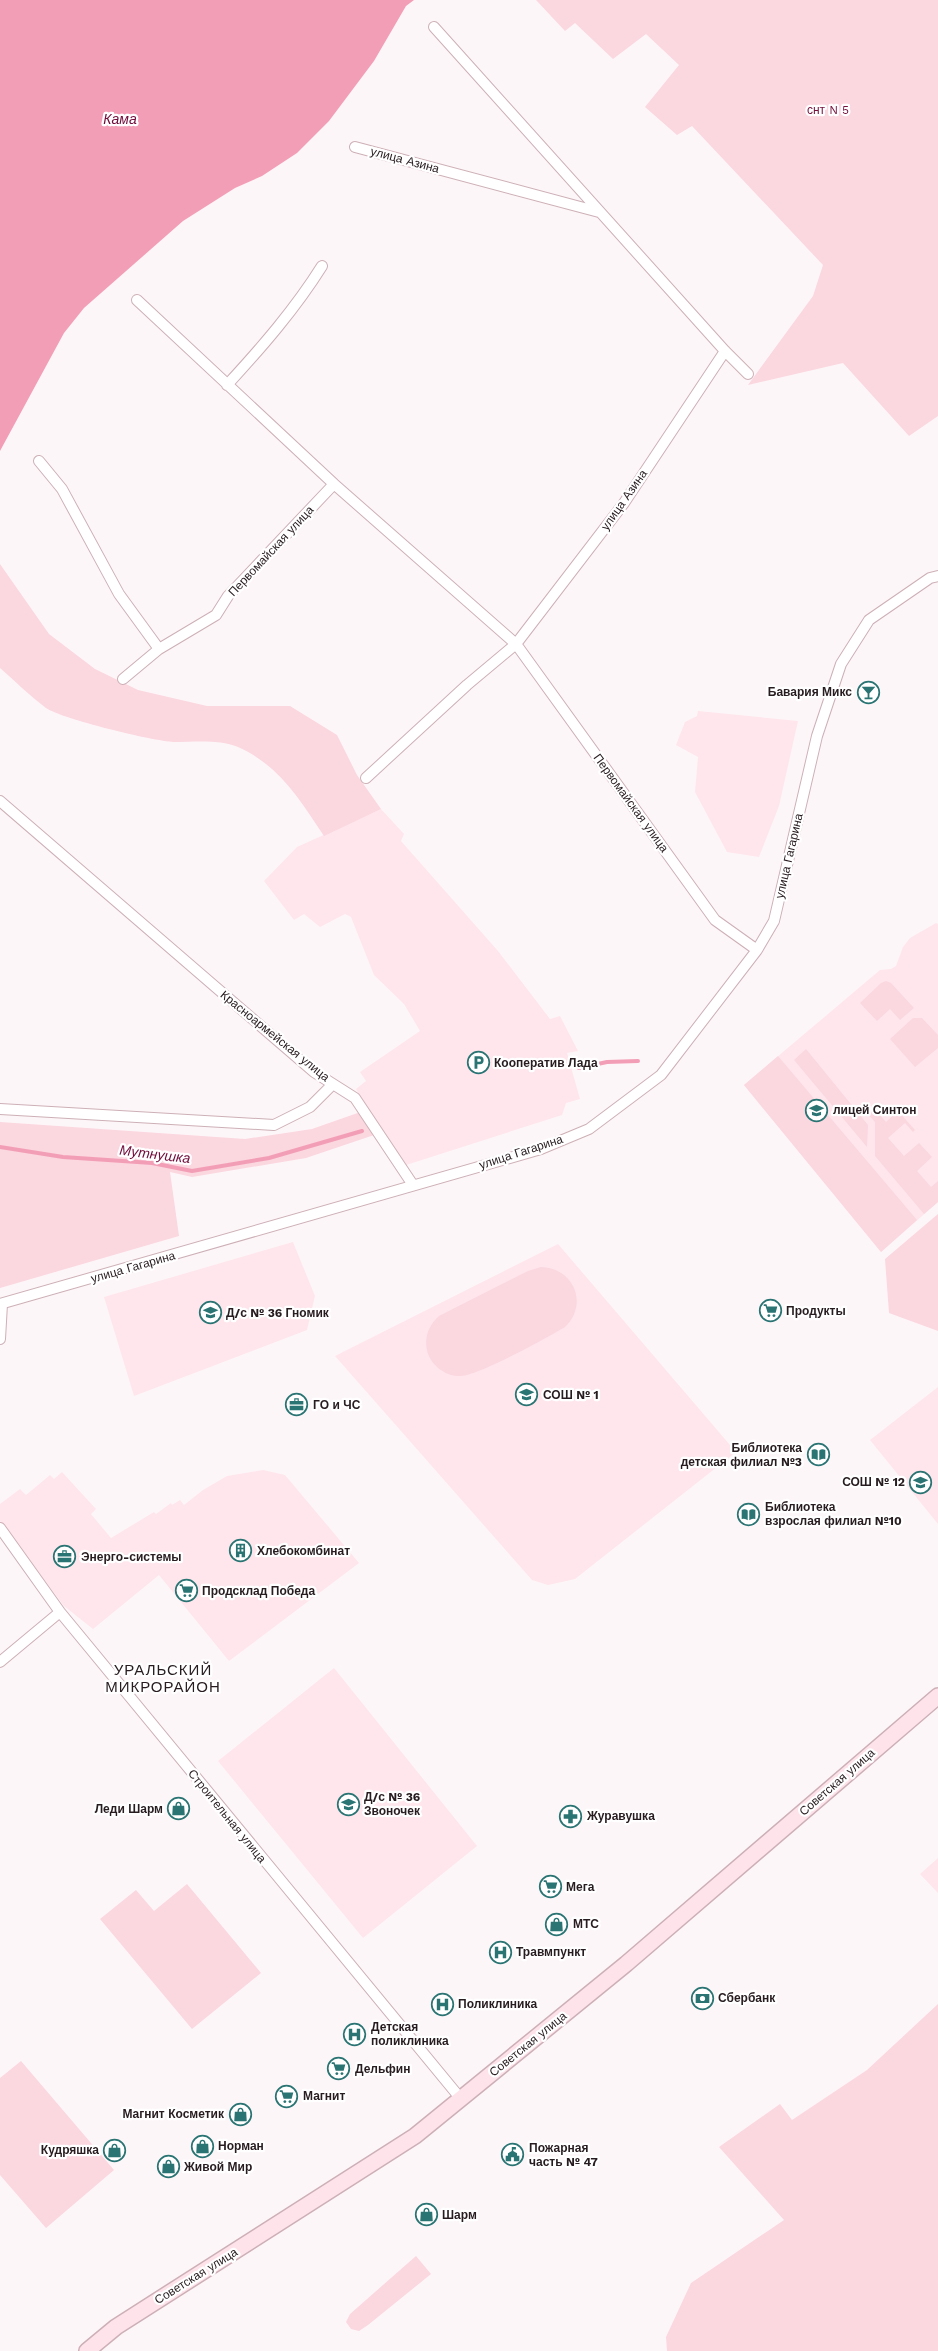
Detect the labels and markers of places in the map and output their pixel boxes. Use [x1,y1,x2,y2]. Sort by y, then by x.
bar icon: Бавария Микс [856,680,880,704]
place label: Бавария Микс [768,685,852,699]
parking icon: Кооператив Лада [466,1051,490,1075]
place label: Кооператив Лада [494,1056,598,1070]
school or university icon: лицей Синтон [805,1098,829,1122]
place label: лицей Синтон [833,1103,916,1117]
supermarket icon: Продукты [758,1299,782,1323]
school or university icon: Д/с № 36 Гномик [198,1301,222,1325]
place label: Продукты [786,1304,846,1318]
place label: Д/с № 36 Гномик [226,1306,330,1320]
school or university icon: СОШ № 1 [515,1383,539,1407]
place label: СОШ № 1 [543,1388,599,1402]
office icon: ГО и ЧС [285,1393,309,1417]
place label: ГО и ЧС [313,1398,361,1412]
place label: Библиотека детская филиал №3 [681,1441,802,1469]
library icon: Библиотека детская филиал №3 [806,1443,830,1467]
school or university icon: СОШ № 12 [909,1470,933,1494]
place label: СОШ № 12 [842,1475,905,1489]
place label: Библиотека взрослая филиал №10 [765,1500,902,1528]
library icon: Библиотека взрослая филиал №10 [737,1502,761,1526]
building icon: Хлебокомбинат [229,1539,253,1563]
place label: Хлебокомбинат [257,1544,350,1558]
office icon: Энерго-системы [53,1545,77,1569]
place label: Энерго-системы [81,1550,182,1564]
supermarket icon: Продсклад Победа [174,1579,198,1603]
place label: Продсклад Победа [202,1584,315,1598]
place label: Д/с № 36 Звоночек [364,1790,421,1818]
school or university icon: Д/с № 36 Звоночек [336,1792,360,1816]
shop icon: Леди Шарм [167,1797,191,1821]
place label: Леди Шарм [95,1802,163,1816]
pharmacy icon: Журавушка [559,1804,583,1828]
place label: Журавушка [586,1809,655,1823]
supermarket icon: Мега [538,1875,562,1899]
place label: Мега [566,1880,595,1894]
shop icon: МТС [545,1912,569,1936]
place label: МТС [573,1917,599,1931]
hospital icon: Травмпункт [488,1940,512,1964]
place label: Травмпункт [516,1945,586,1959]
bank icon: Сбербанк [690,1986,714,2010]
place label: Сбербанк [718,1991,776,2005]
hospital icon: Поликлиника [430,1992,454,2016]
place label: Поликлиника [458,1997,537,2011]
place label: Детская поликлиника [371,2020,449,2048]
hospital icon: Детская поликлиника [343,2022,367,2046]
supermarket icon: Дельфин [327,2057,351,2081]
place label: Дельфин [355,2062,411,2076]
supermarket icon: Магнит [275,2084,299,2108]
place label: Магнит [303,2089,345,2103]
shop icon: Магнит Косметик [228,2102,252,2126]
place label: Магнит Косметик [122,2107,225,2121]
shop icon: Норман [190,2134,214,2158]
shop icon: Кудряшка [103,2138,127,2162]
place label: Норман [218,2139,264,2153]
place label: Пожарная часть № 47 [529,2141,598,2169]
place label: Кудряшка [41,2143,99,2157]
public building icon: Пожарная часть № 47 [501,2143,525,2167]
shop icon: Живой Мир [156,2155,180,2179]
place label: Живой Мир [183,2160,252,2174]
shop icon: Шарм [414,2203,438,2227]
place label: Шарм [442,2208,477,2222]

